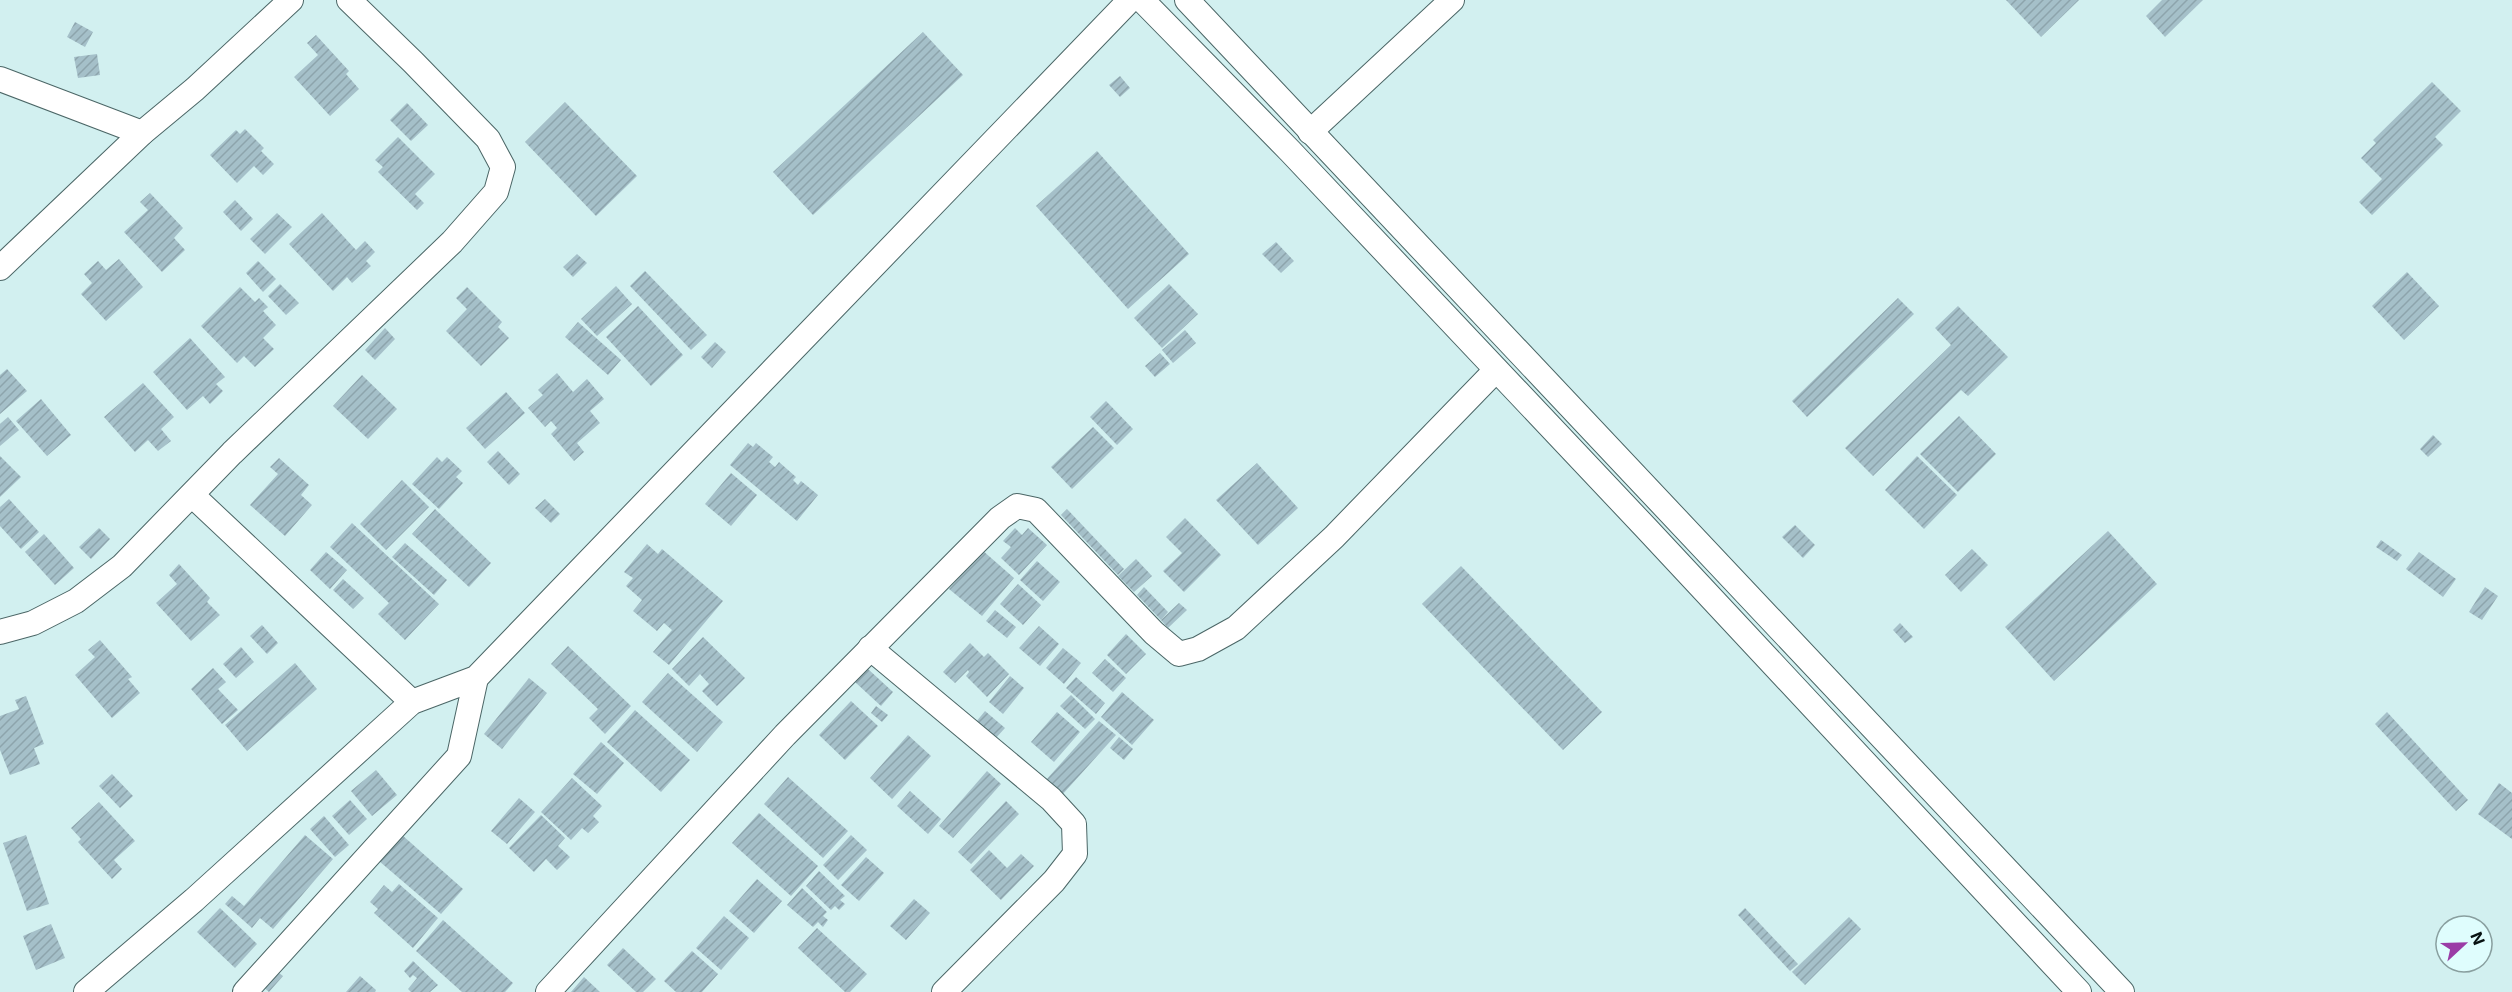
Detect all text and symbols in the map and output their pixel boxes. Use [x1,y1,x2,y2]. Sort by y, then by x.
north arrow [2434,914,2494,974]
text: N [2466,929,2489,948]

